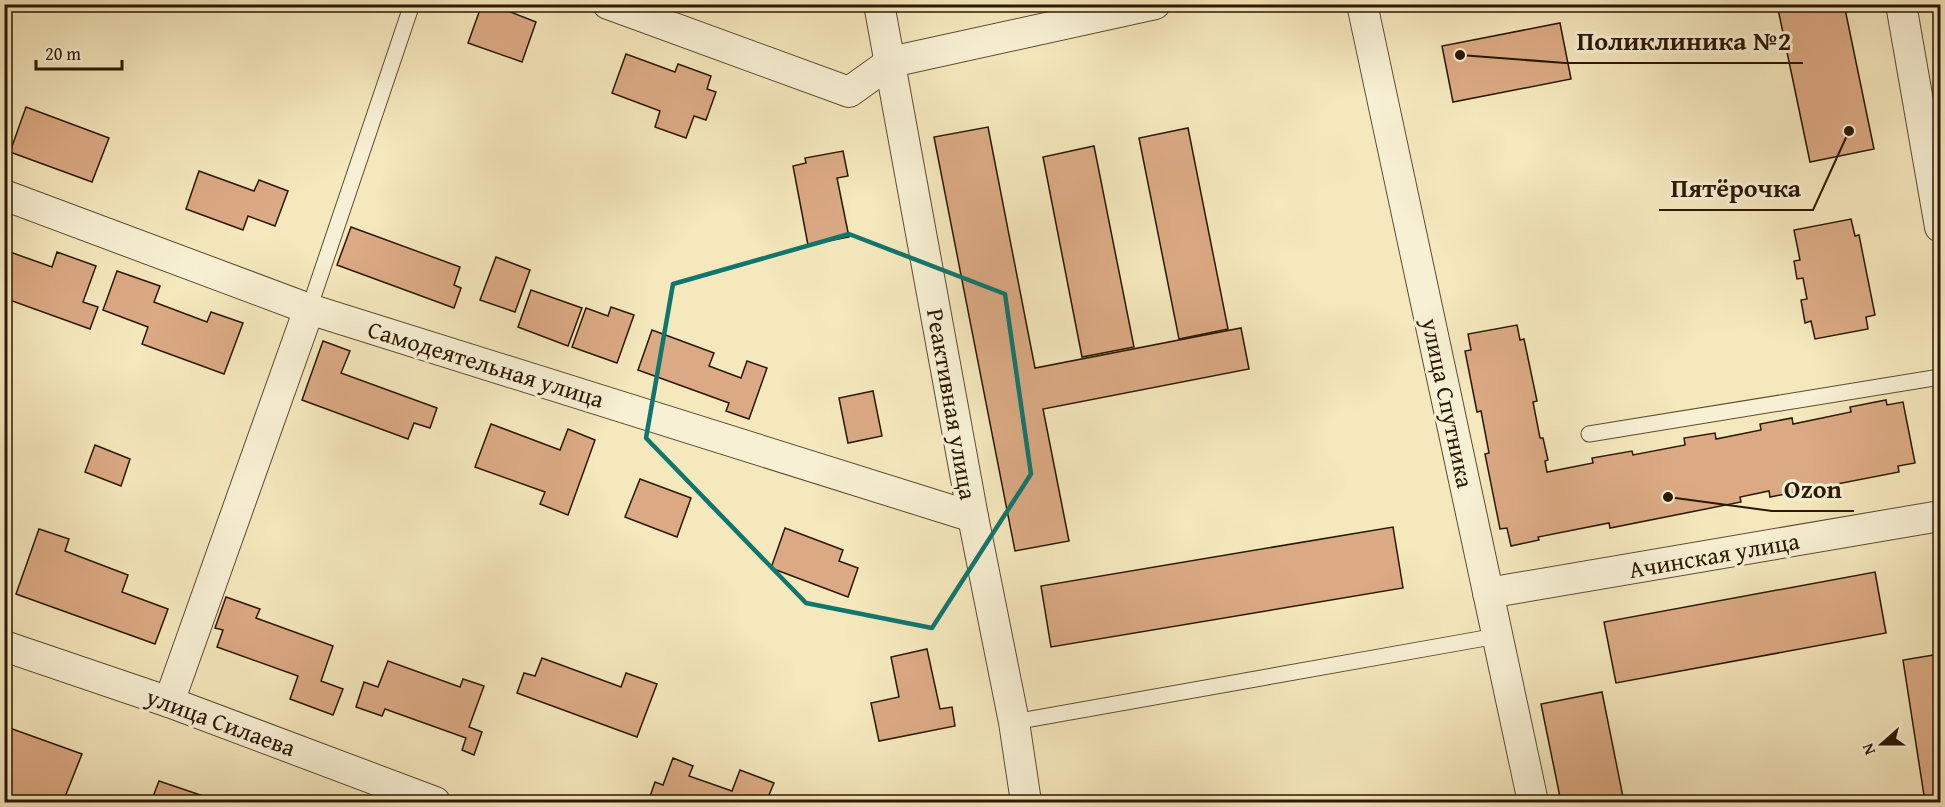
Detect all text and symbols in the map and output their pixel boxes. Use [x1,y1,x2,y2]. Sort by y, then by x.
callout: Поликлиника №2 [1565,19,1803,63]
text: Поликлиника №2 [1577,21,1791,60]
scale bar [36,33,122,71]
text: 20 m [45,40,81,67]
callout: Пятёрочка [1659,166,1813,210]
text: Пятёрочка [1671,168,1802,207]
street label: Реактивная улица [918,306,986,503]
street label: Самодеятельная улица [364,311,609,417]
street label: улица Спутника [1413,314,1483,492]
callout: Ozon [1772,467,1854,511]
text: Ozon [1784,469,1843,508]
street label: Ачинская улица [1626,523,1803,587]
street label: улица Силаева [141,678,301,765]
north arrow [1852,714,1912,774]
text: N [1855,740,1881,759]

